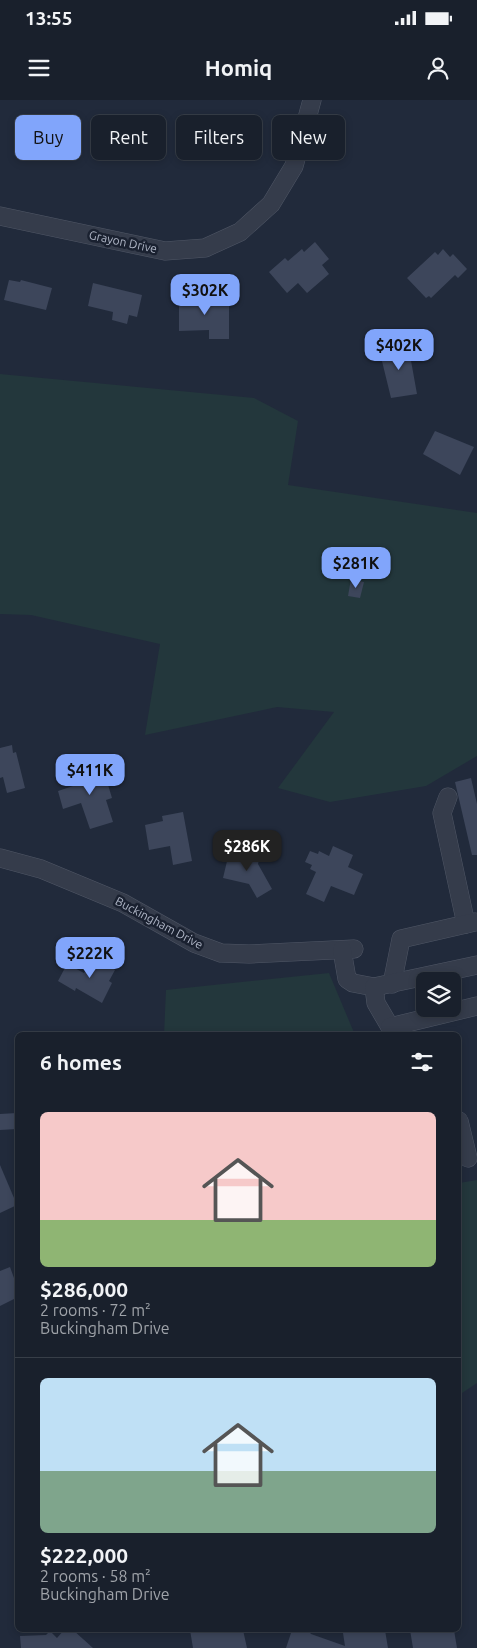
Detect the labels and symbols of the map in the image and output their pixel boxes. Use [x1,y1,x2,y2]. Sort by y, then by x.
street label: Grayon Drive [88,228,158,255]
pin: $302K [170,274,240,316]
pin: $402K [364,328,434,371]
pin: $281K [321,546,391,589]
pin: $411K [55,754,125,796]
pin: $286K [212,830,282,872]
street label: Buckingham Drive [113,894,205,951]
pin: $222K [55,936,125,979]

